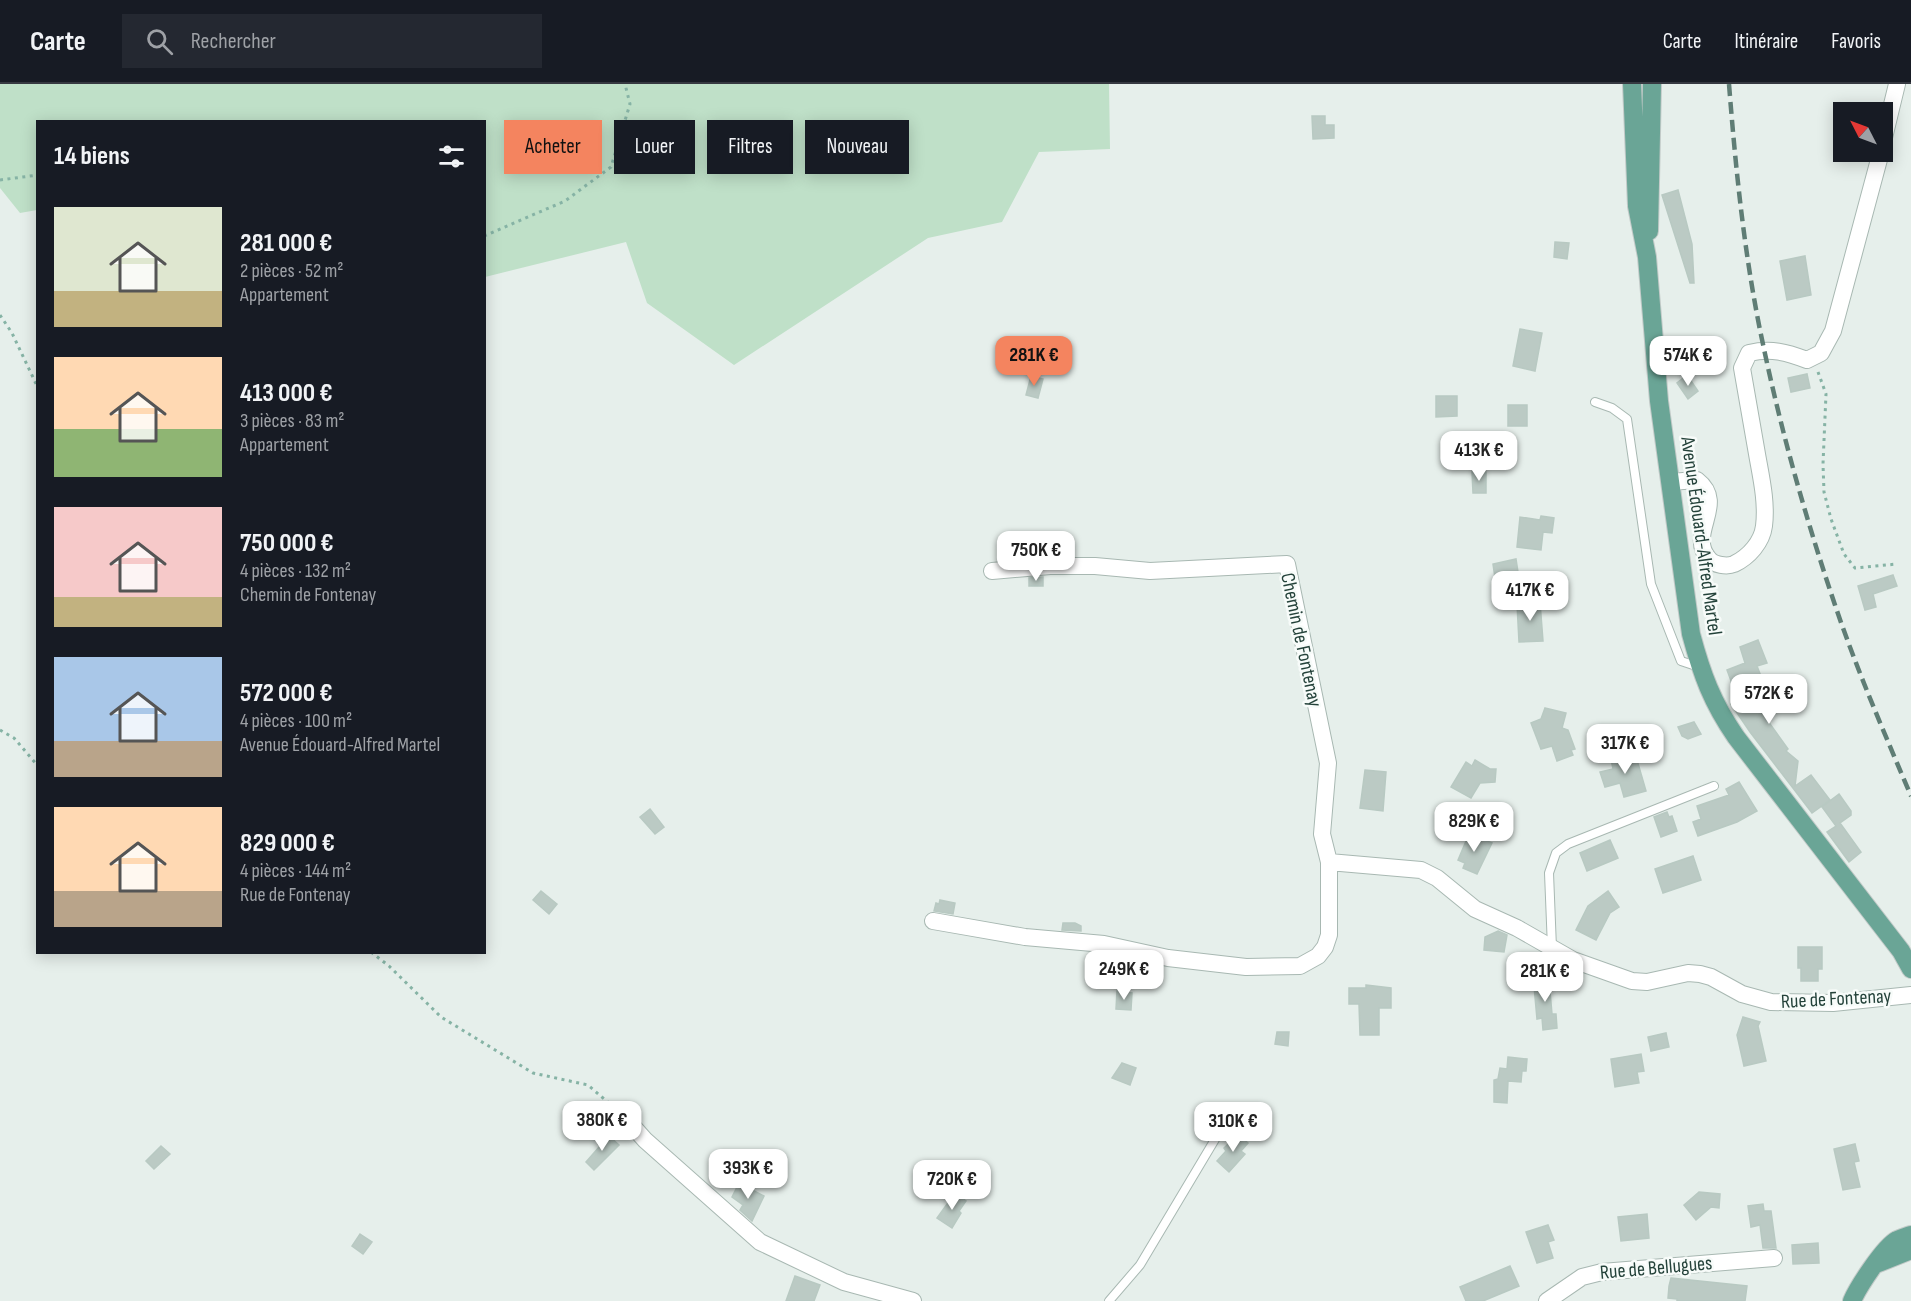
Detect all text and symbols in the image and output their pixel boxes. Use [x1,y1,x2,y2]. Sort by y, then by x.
search box [122,14,542,68]
text: Carte [30,25,86,58]
icon: search [143,25,176,58]
text: Rechercher [191,28,276,55]
text: Carte [1663,29,1702,54]
text: Itinéraire [1735,29,1798,54]
text: Favoris [1831,29,1881,54]
north arrow [1833,102,1893,162]
map controls [1833,102,1893,162]
chip: Acheter [504,120,602,174]
chip: Louer [614,120,695,174]
chip: Filtres [707,120,793,174]
chip: Nouveau [805,120,909,174]
icon: filters [435,140,468,173]
text: 14 biens [54,141,130,172]
text: 281 000 € [240,228,332,259]
icon: home [102,231,174,303]
text: 2 pièces · 52 m² [240,259,343,283]
text: Appartement [240,283,329,307]
pin: 281K € [985,336,1083,387]
pin: 574K € [1639,336,1737,387]
text: 281K € [1009,343,1059,367]
text: 574K € [1664,343,1712,367]
text: 413 000 € [240,378,333,409]
icon: home [102,381,174,453]
text: 3 pièces · 83 m² [240,409,344,433]
pin: 413K € [1430,431,1528,482]
text: Appartement [240,433,329,457]
street label: Avenue Édouard-Alfred Martel [1675,434,1727,637]
text: 413K € [1454,438,1504,462]
text: 750 000 € [240,528,334,559]
icon: home [102,531,174,603]
pin: 750K € [987,531,1085,582]
text: 750K € [1011,538,1061,562]
text: 4 pièces · 132 m² [240,559,351,583]
street label: Chemin de Fontenay [1275,571,1327,709]
pin: 417K € [1481,571,1579,622]
text: 417K € [1505,578,1555,602]
text: Chemin de Fontenay [240,583,376,607]
pin: 572K € [1720,674,1818,725]
text: 572 000 € [240,678,333,709]
icon: home [102,681,174,753]
text: 572K € [1744,681,1794,705]
text: 4 pièces · 100 m² [240,709,352,733]
pin: 317K € [1576,724,1674,775]
text: 317K € [1601,731,1649,755]
text: Avenue Édouard-Alfred Martel [240,733,440,757]
pin: 829K € [1425,802,1523,853]
text: 829K € [1448,809,1500,833]
text: 829 000 € [240,828,335,859]
icon: home [102,831,174,903]
text: 4 pièces · 144 m² [240,859,351,883]
text: Rue de Fontenay [240,883,351,907]
pin: 249K € [1075,950,1173,1001]
pin: 281K € [1496,952,1594,1003]
text: 249K € [1099,957,1149,981]
text: 281K € [1520,959,1570,983]
street label: Rue de Fontenay [1780,984,1892,1014]
pin: 380K € [553,1101,651,1152]
pin: 310K € [1184,1102,1282,1153]
text: 380K € [576,1108,628,1132]
text: 310K € [1208,1109,1258,1133]
pin: 393K € [699,1149,797,1200]
text: 393K € [723,1156,773,1180]
pin: 720K € [903,1160,1001,1211]
text: 720K € [927,1167,977,1191]
street label: Rue de Bellugues [1599,1251,1713,1285]

